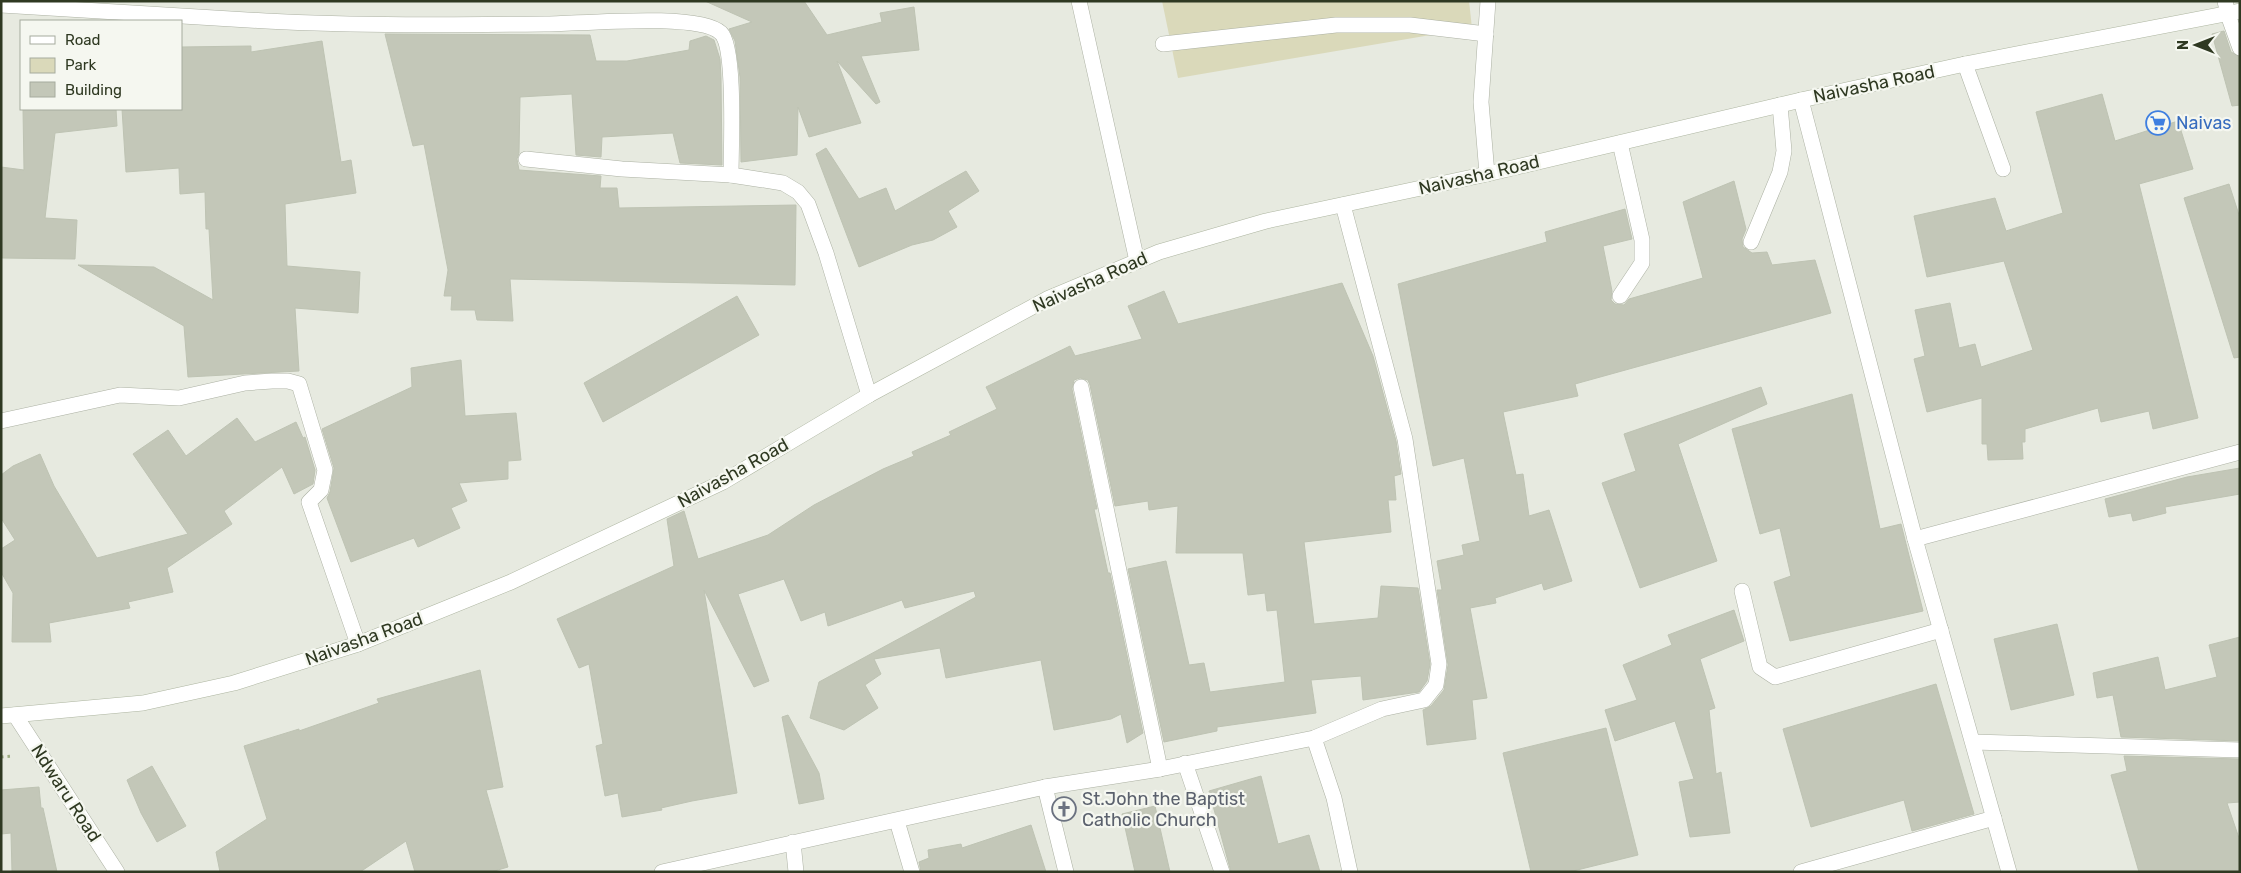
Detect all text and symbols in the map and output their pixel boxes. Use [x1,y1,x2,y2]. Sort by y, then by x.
legend [20,20,182,110]
north arrow [2171,20,2221,70]
text: Road [65,31,101,49]
text: N [2175,40,2192,50]
text: Park [65,56,96,74]
street label: Naivasha Road [1811,60,1937,108]
text: Building [65,81,122,99]
supermarket icon: Naivas [2145,110,2171,136]
place label: Naivas [2176,112,2232,134]
street label: Naivasha Road [1416,150,1542,200]
street label: Naivasha Road [1029,247,1151,317]
street label: Naivasha Road [674,433,792,513]
street label: Naivasha Road [302,608,426,670]
street label: Ndwaru Road [26,740,106,846]
place label: St.John the Baptist Catholic Church [1082,788,1245,831]
church icon: St.John the Baptist Catholic Church [1051,796,1077,822]

